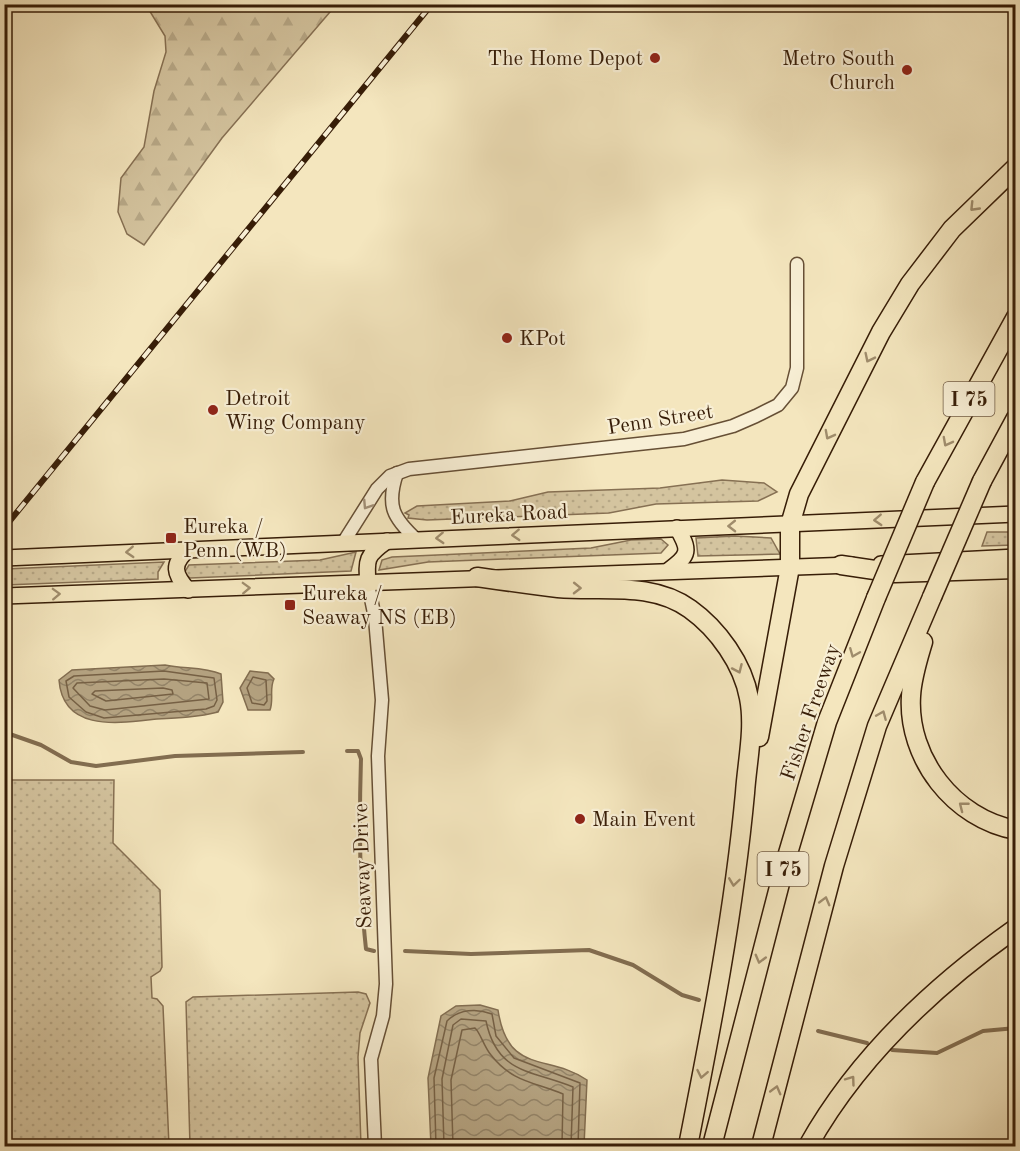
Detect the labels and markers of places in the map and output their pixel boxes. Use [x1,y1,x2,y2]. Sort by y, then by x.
place label: The Home Depot [487,49,643,70]
place label: Metro South Church [782,49,895,94]
marker: The Home Depot [648,51,662,65]
marker: Metro South Church [900,63,914,77]
place label: KPot [519,329,566,350]
marker: KPot [500,331,514,345]
place label: Detroit Wing Company [225,389,366,434]
marker: Detroit Wing Company [206,403,220,417]
place label: Eureka / Penn (WB) [183,517,287,562]
marker: Eureka / Penn (WB) [164,531,178,545]
place label: Eureka / Seaway NS (EB) [302,584,457,629]
marker: Eureka / Seaway NS (EB) [283,598,297,612]
place label: Main Event [592,810,696,831]
marker: Main Event [573,812,587,826]

